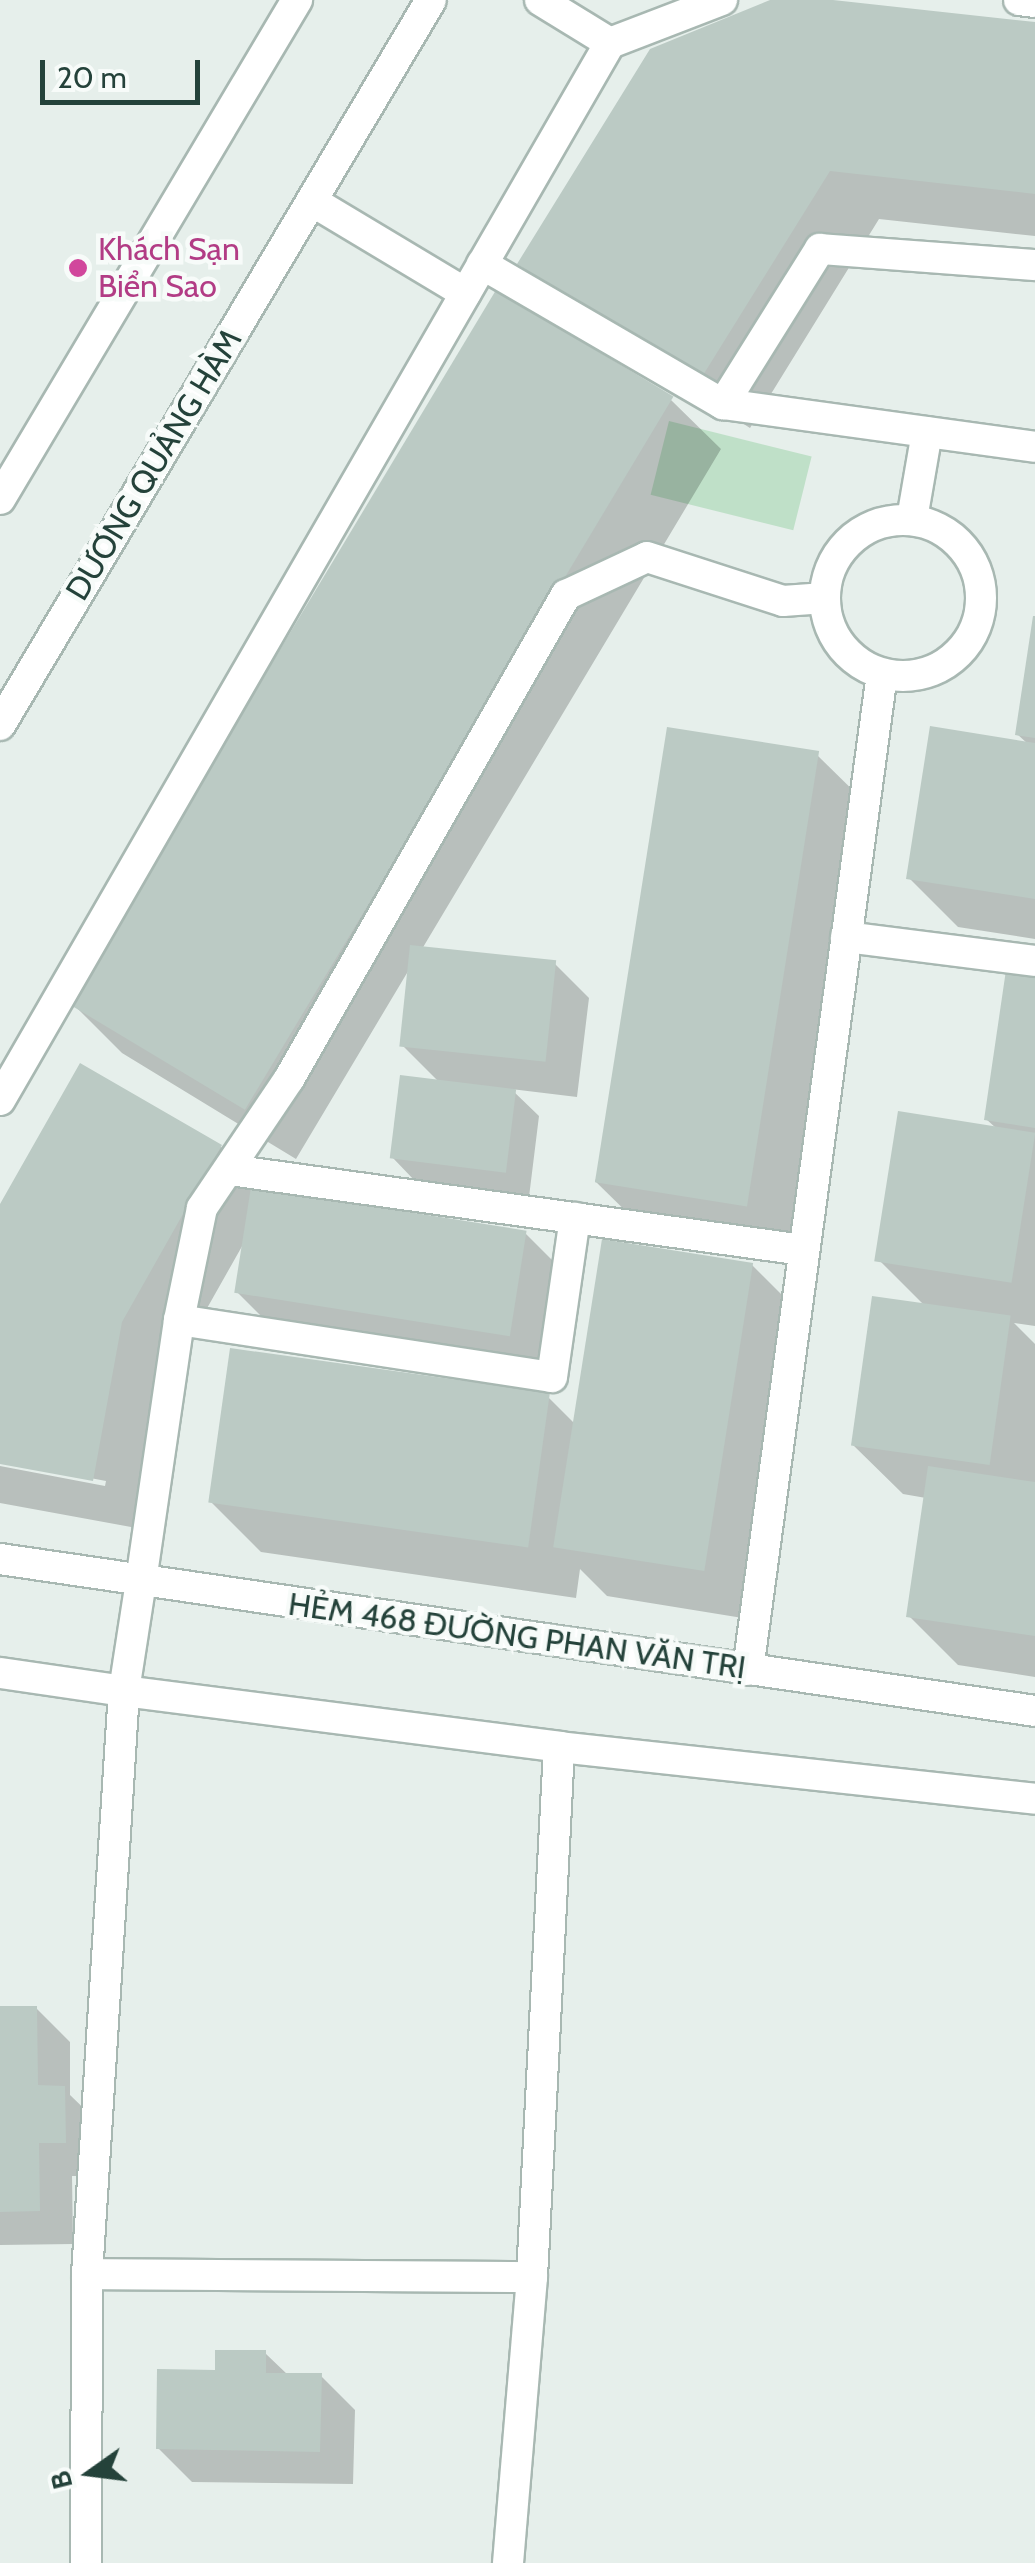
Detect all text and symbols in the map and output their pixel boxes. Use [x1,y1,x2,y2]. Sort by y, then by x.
scale bar [45,40,205,102]
text: 20 m [57,59,127,96]
place label: Khách Sạn Biển Sao [98,231,240,306]
marker: Khách Sạn Biển Sao [67,257,89,279]
street label: DƯƠNG QUẢNG HÀM [58,323,250,607]
street label: HẺM 468 ĐƯỜNG PHAN VĂN TRỊ [286,1585,748,1687]
north arrow [40,2423,140,2523]
text: B [42,2468,80,2493]

